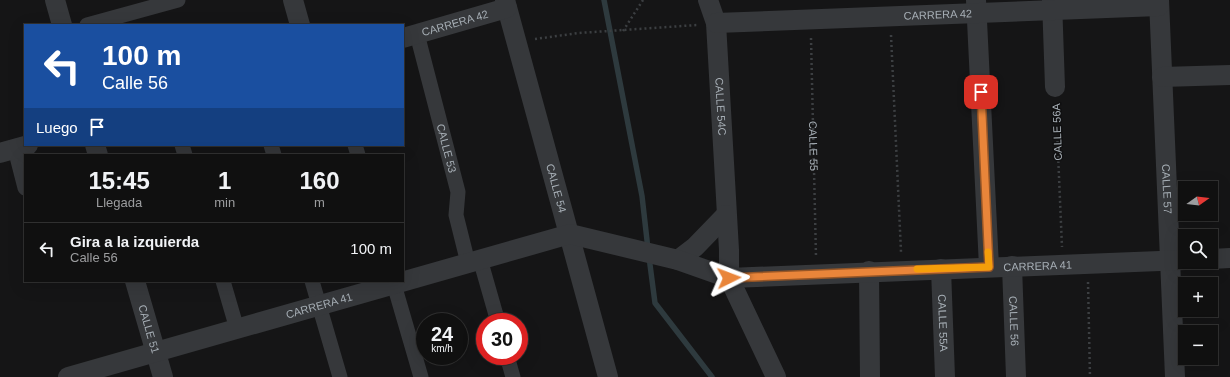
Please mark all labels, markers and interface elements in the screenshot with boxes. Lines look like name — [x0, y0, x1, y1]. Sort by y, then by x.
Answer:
street label: CARRERA 42 — [903, 7, 972, 22]
street label: CARRERA 42 — [420, 8, 489, 38]
icon: left — [36, 40, 88, 92]
text: 100 m — [102, 40, 181, 71]
text: Calle 56 — [102, 73, 168, 93]
pin — [964, 75, 998, 109]
street label: CALLE 54C — [713, 77, 728, 136]
icon: arrive — [970, 81, 992, 103]
street label: CALLE 56A — [1050, 102, 1064, 161]
icon: arrive — [86, 116, 108, 138]
text: Luego — [36, 119, 78, 136]
street label: CALLE 55 — [807, 121, 820, 171]
street label: CALLE 53 — [435, 122, 459, 174]
street label: CALLE 54 — [544, 162, 569, 214]
street label: CALLE 57 — [1160, 163, 1174, 214]
text: 15:45 — [88, 167, 150, 194]
text: 1 — [218, 167, 231, 194]
text: 160 — [300, 167, 340, 194]
north arrow — [1178, 181, 1218, 221]
map controls — [1178, 181, 1218, 365]
text: Llegada — [96, 195, 142, 210]
text: min — [214, 195, 235, 210]
text: m — [314, 195, 325, 210]
button: search — [1178, 229, 1218, 269]
text: Gira a la izquierda — [70, 233, 199, 250]
icon: left — [36, 238, 58, 260]
text: 100 m — [350, 240, 392, 257]
text: Calle 56 — [70, 250, 118, 265]
position arrow — [708, 257, 750, 299]
street label: CARRERA 41 — [1003, 258, 1072, 273]
button: + — [1178, 277, 1218, 317]
street label: CARRERA 41 — [284, 290, 354, 321]
street label: CALLE 55A — [936, 294, 950, 353]
street label: CALLE 56 — [1007, 296, 1021, 346]
street label: CALLE 51 — [136, 303, 162, 355]
speed limit sign: 30 — [476, 313, 528, 365]
text: 24 — [431, 323, 453, 345]
button: − — [1178, 325, 1218, 365]
text: km/h — [431, 343, 453, 354]

